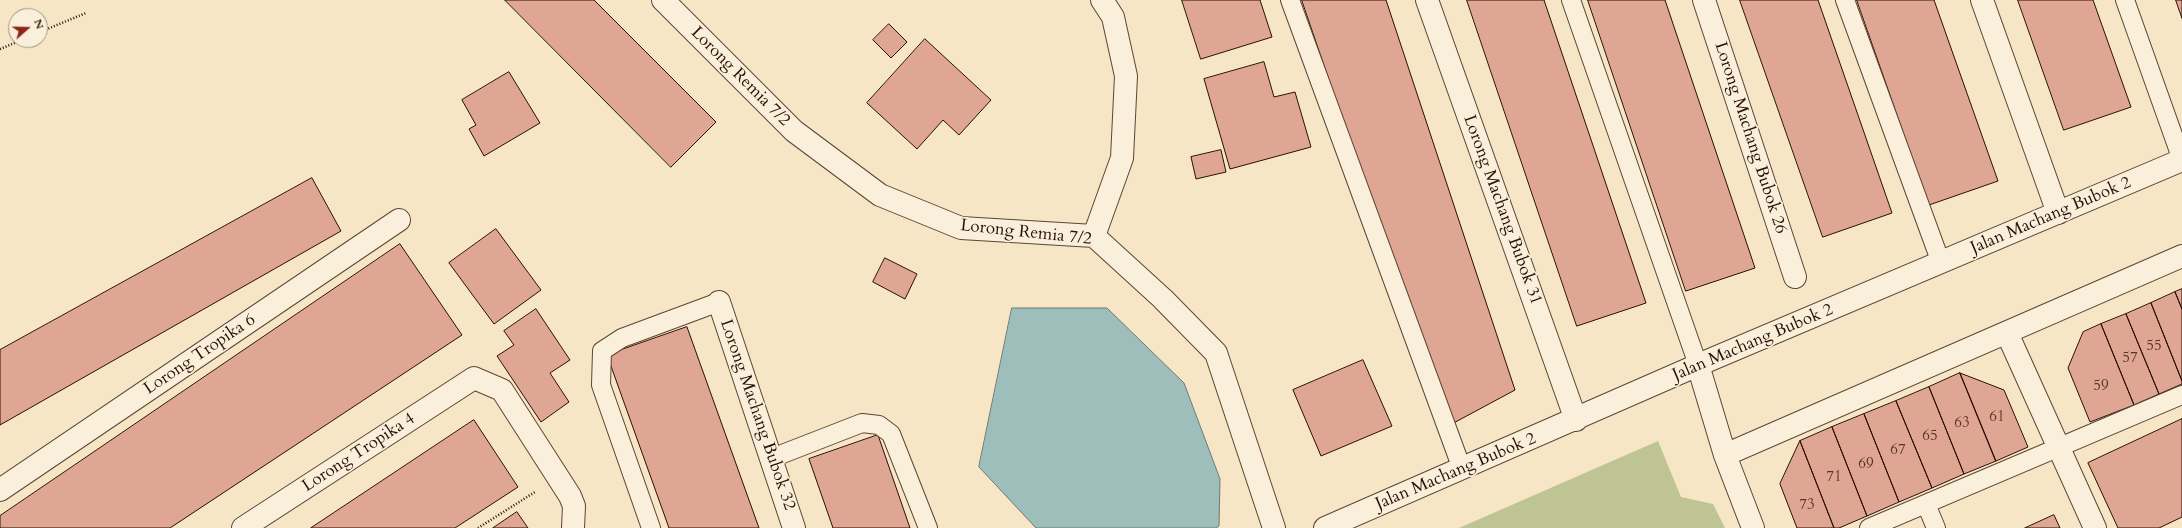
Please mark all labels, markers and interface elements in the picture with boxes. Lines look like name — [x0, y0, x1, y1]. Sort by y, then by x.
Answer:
north arrow — [8, 8, 48, 48]
text: N — [30, 17, 47, 31]
street label: Lorong Remia 7/2 — [686, 23, 794, 131]
street label: Lorong Machang Bubok 26 — [1709, 40, 1791, 236]
street label: Lorong Machang Bubok 31 — [1458, 112, 1546, 308]
street label: Jalan Machang Bubok 2 — [1968, 173, 2134, 259]
street label: Lorong Remia 7/2 — [959, 216, 1093, 250]
street label: Jalan Machang Bubok 2 — [1670, 300, 1836, 386]
street label: Lorong Tropika 6 — [140, 310, 260, 400]
street label: Lorong Machang Bubok 32 — [715, 317, 799, 513]
house number: 55 — [2146, 338, 2162, 356]
house number: 57 — [2122, 350, 2138, 368]
house number: 59 — [2093, 378, 2109, 396]
street label: Lorong Tropika 4 — [299, 409, 419, 497]
house number: 61 — [1989, 409, 2005, 427]
house number: 63 — [1954, 415, 1970, 433]
house number: 65 — [1922, 428, 1938, 446]
street label: Jalan Machang Bubok 2 — [1373, 429, 1539, 515]
house number: 67 — [1890, 442, 1906, 460]
house number: 69 — [1858, 456, 1874, 474]
house number: 71 — [1826, 469, 1842, 487]
house number: 73 — [1799, 497, 1815, 515]

